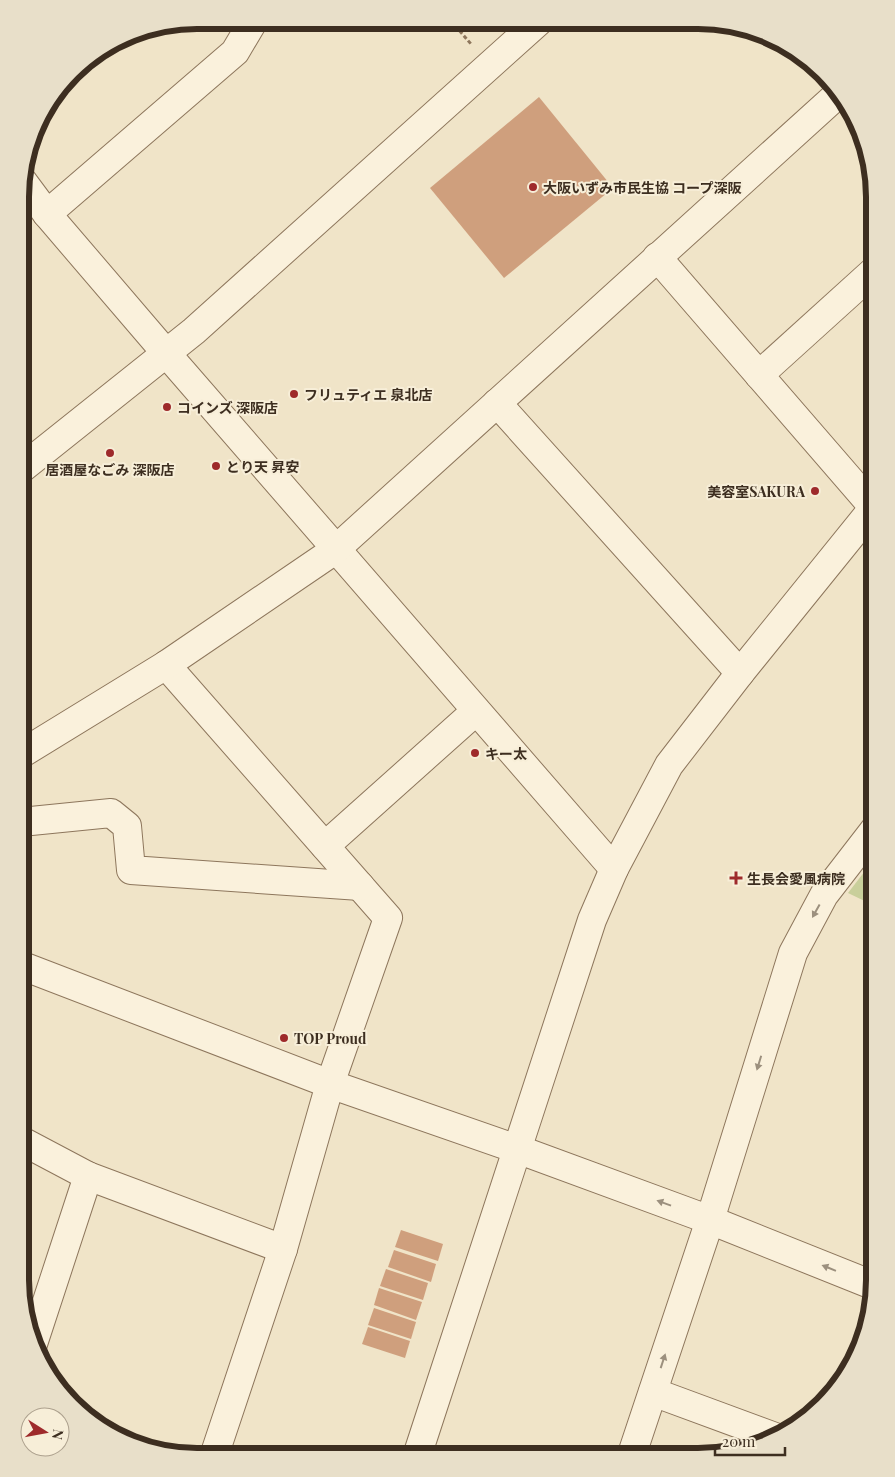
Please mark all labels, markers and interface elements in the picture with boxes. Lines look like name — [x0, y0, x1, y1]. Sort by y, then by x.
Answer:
place label: 大阪いずみ市民生協 コープ深阪 — [543, 178, 741, 197]
marker: 大阪いずみ市民生協 コープ深阪 — [527, 181, 539, 193]
place label: フリュティエ 泉北店 — [304, 385, 432, 404]
marker: フリュティエ 泉北店 — [288, 388, 300, 400]
place label: コインズ 深阪店 — [177, 398, 278, 417]
marker: コインズ 深阪店 — [161, 401, 173, 413]
marker: 居酒屋なごみ 深阪店 — [104, 447, 116, 459]
place label: とり天 昇安 — [226, 457, 299, 476]
place label: 居酒屋なごみ 深阪店 — [45, 460, 175, 479]
marker: とり天 昇安 — [210, 460, 222, 472]
place label: 美容室SAKURA — [707, 482, 806, 501]
marker: 美容室SAKURA — [809, 485, 821, 497]
place label: キー太 — [485, 744, 527, 763]
marker: キー太 — [469, 747, 481, 759]
place label: 生長会愛風病院 — [747, 869, 845, 888]
marker: 生長会愛風病院 — [729, 871, 743, 885]
one-way arrow — [811, 905, 820, 918]
place label: TOP Proud — [294, 1029, 367, 1048]
marker: TOP Proud — [278, 1032, 290, 1044]
one-way arrow — [754, 1055, 762, 1070]
one-way arrow — [656, 1199, 671, 1207]
one-way arrow — [821, 1264, 836, 1272]
one-way arrow — [660, 1353, 667, 1368]
north arrow — [20, 1407, 70, 1457]
scale bar — [715, 1424, 785, 1456]
text: N — [48, 1428, 69, 1441]
text: 20 m — [722, 1431, 756, 1451]

